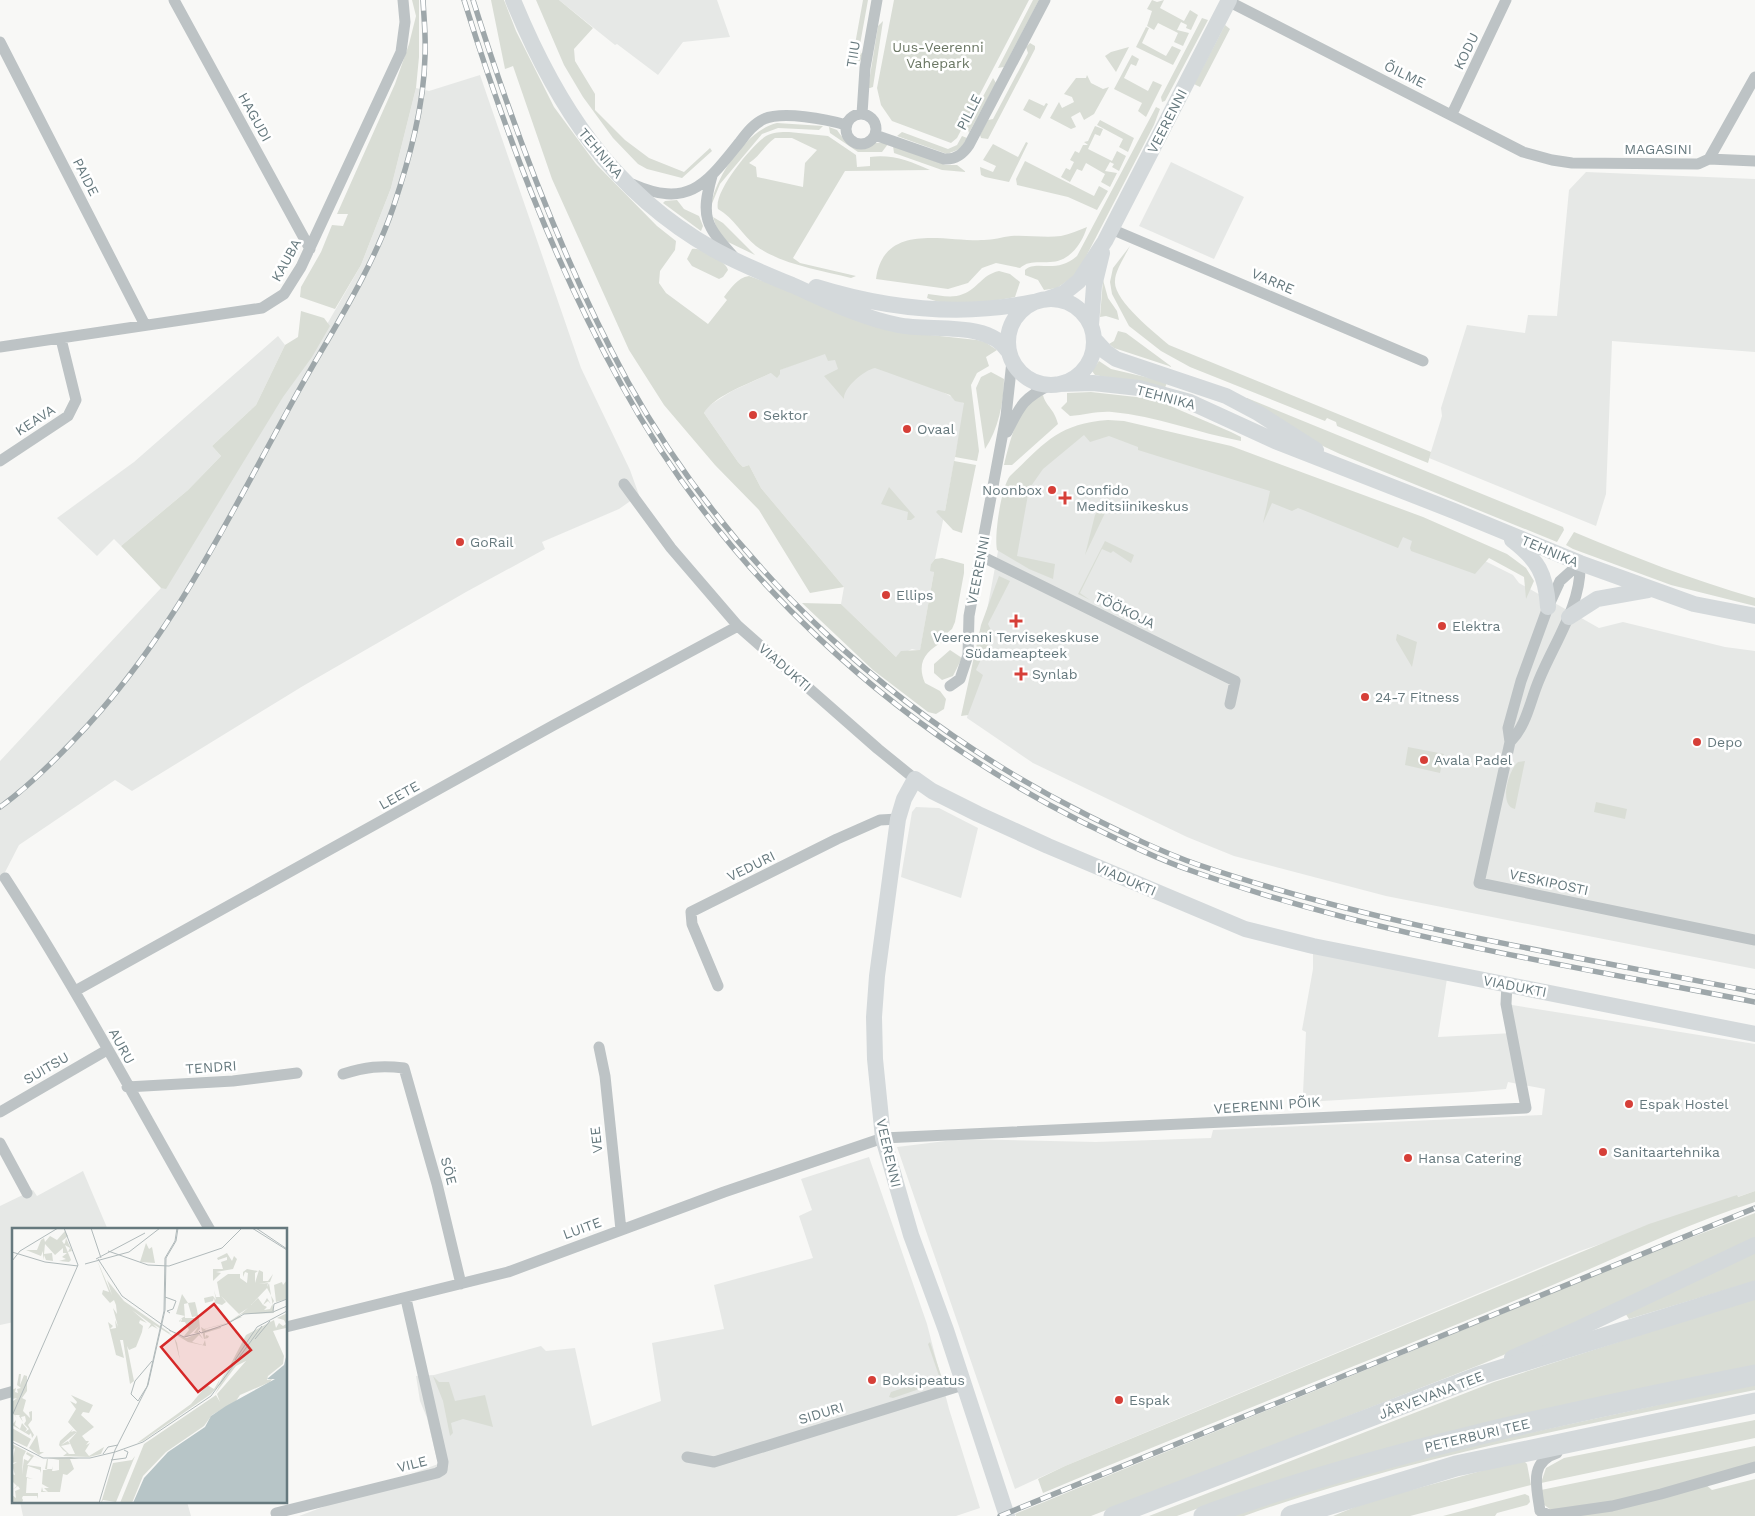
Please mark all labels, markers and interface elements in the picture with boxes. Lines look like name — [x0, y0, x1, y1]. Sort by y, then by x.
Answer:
street label: KODU — [1450, 30, 1482, 72]
park label: Uus-Veerenni Vahepark — [892, 39, 984, 71]
street label: TIIU — [843, 40, 863, 68]
street label: ÕILME — [1382, 57, 1428, 91]
street label: VEERENNI — [1144, 86, 1190, 156]
street label: HAGUDI — [235, 90, 275, 144]
street label: PILLE — [953, 91, 985, 133]
street label: TEHNIKA — [575, 125, 627, 181]
street label: MAGASINI — [1624, 141, 1692, 157]
street label: PAIDE — [70, 155, 102, 199]
street label: KAUBA — [268, 236, 304, 284]
street label: VARRE — [1249, 265, 1297, 297]
street label: TEHNIKA — [1135, 381, 1197, 413]
street label: KEAVA — [12, 401, 58, 439]
place label: Sektor — [763, 407, 808, 423]
marker: Sektor — [747, 409, 759, 421]
place label: Ovaal — [917, 421, 955, 437]
marker: Ovaal — [901, 423, 913, 435]
place label: Noonbox — [982, 482, 1042, 498]
place label: Confido Meditsiinikeskus — [1076, 482, 1189, 514]
marker: Noonbox — [1046, 484, 1058, 496]
marker: Confido Meditsiinikeskus — [1058, 491, 1072, 505]
street label: TEHNIKA — [1519, 532, 1581, 570]
place label: GoRail — [470, 534, 514, 550]
street label: VEERENNI — [963, 534, 993, 606]
marker: GoRail — [454, 536, 466, 548]
place label: Ellips — [896, 587, 933, 603]
marker: Ellips — [880, 589, 892, 601]
street label: TÖÖKOJA — [1092, 589, 1158, 631]
marker: Veerenni Tervisekeskuse Südameapteek — [1010, 615, 1022, 627]
place label: Elektra — [1452, 618, 1501, 634]
marker: Elektra — [1436, 620, 1448, 632]
place label: Veerenni Tervisekeskuse Südameapteek — [933, 629, 1099, 661]
street label: VIADUKTI — [756, 640, 814, 694]
place label: Synlab — [1032, 666, 1078, 682]
marker: Synlab — [1014, 667, 1028, 681]
place label: 24-7 Fitness — [1375, 689, 1459, 705]
marker: 24-7 Fitness — [1359, 691, 1371, 703]
place label: Depo — [1707, 734, 1742, 750]
marker: Depo — [1691, 736, 1703, 748]
place label: Avala Padel — [1434, 752, 1513, 768]
marker: Avala Padel — [1418, 754, 1430, 766]
street label: LEETE — [376, 777, 422, 813]
street label: VEDURI — [724, 848, 778, 884]
street label: VIADUKTI — [1093, 859, 1159, 899]
street label: VESKIPOSTI — [1508, 866, 1590, 898]
street label: VIADUKTI — [1482, 972, 1548, 1000]
street label: AURU — [106, 1025, 138, 1067]
street label: SUITSU — [20, 1049, 72, 1087]
street label: TENDRI — [185, 1057, 237, 1077]
street label: VEERENNI PÕIK — [1213, 1093, 1321, 1117]
place label: Espak Hostel — [1639, 1096, 1729, 1112]
marker: Espak Hostel — [1623, 1098, 1635, 1110]
street label: VEERENNI — [873, 1117, 905, 1189]
street label: VEE — [587, 1126, 605, 1154]
place label: Sanitaartehnika — [1613, 1144, 1720, 1160]
marker: Sanitaartehnika — [1597, 1146, 1609, 1158]
place label: Hansa Catering — [1418, 1150, 1522, 1166]
marker: Hansa Catering — [1402, 1152, 1414, 1164]
street label: SÖE — [438, 1155, 460, 1187]
street label: LUITE — [561, 1214, 603, 1242]
inset map — [12, 1228, 288, 1504]
street label: JÄRVEVANA TEE — [1376, 1368, 1486, 1422]
place label: Boksipeatus — [882, 1372, 965, 1388]
marker: Boksipeatus — [866, 1374, 878, 1386]
place label: Espak — [1129, 1392, 1170, 1408]
marker: Espak — [1113, 1394, 1125, 1406]
street label: SIDURI — [796, 1399, 846, 1427]
street label: PETERBURI TEE — [1423, 1415, 1531, 1455]
street label: VILE — [395, 1453, 429, 1475]

